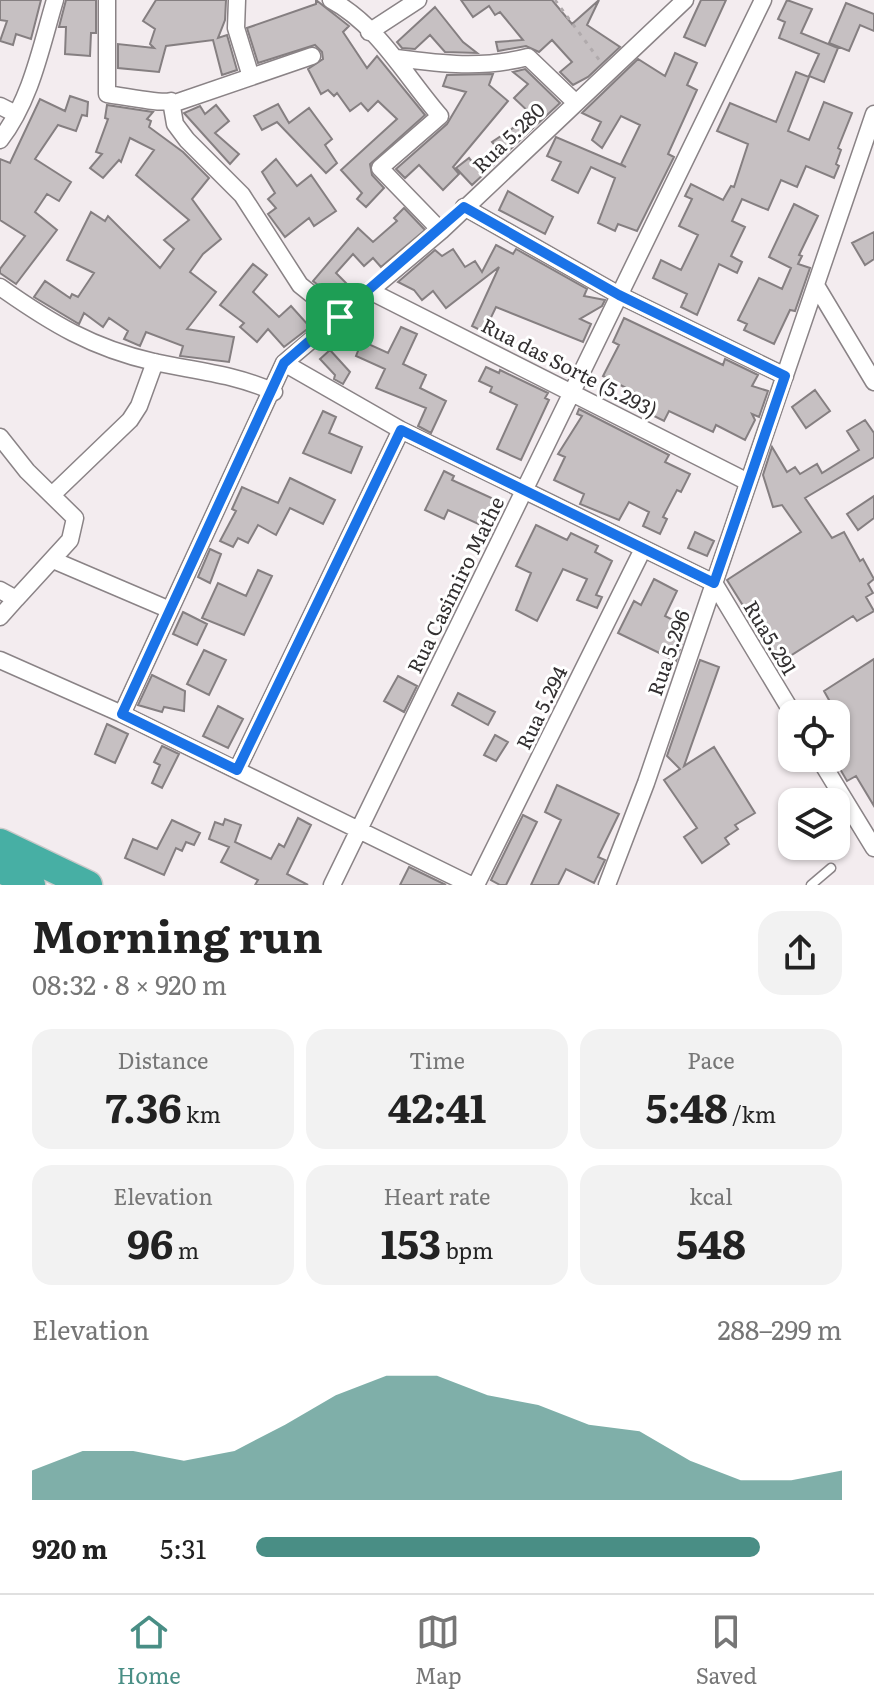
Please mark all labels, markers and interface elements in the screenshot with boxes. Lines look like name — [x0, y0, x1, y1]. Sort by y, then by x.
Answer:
street label: Rua 5.280 — [465, 94, 551, 179]
pin — [306, 283, 374, 351]
icon: arrive — [318, 295, 362, 339]
street label: Rua das Sorte (5.293) — [477, 309, 663, 424]
street label: Rua Casimiro Mathe — [398, 491, 510, 678]
street label: Rua5.291 — [738, 594, 806, 680]
street label: Rua 5.296 — [638, 605, 696, 699]
street label: Rua 5.294 — [507, 660, 573, 754]
map controls — [778, 700, 850, 860]
button: locate — [778, 700, 850, 772]
button: layers — [778, 788, 850, 860]
text: Morning run — [32, 901, 323, 967]
button: share — [758, 911, 842, 995]
text: 08:32 · 8 × 920 m — [32, 964, 227, 1003]
text: Distance — [118, 1043, 208, 1076]
text: Time — [409, 1043, 465, 1076]
text: Pace — [687, 1043, 735, 1076]
text: 7.36 — [105, 1076, 182, 1135]
text: 42:41 — [388, 1076, 486, 1135]
text: 5:48 — [646, 1076, 728, 1135]
text: km — [182, 1097, 221, 1130]
text: /km — [728, 1097, 776, 1130]
text: Elevation — [113, 1179, 213, 1212]
text: Heart rate — [384, 1179, 490, 1212]
text: kcal — [689, 1179, 733, 1212]
text: 96 — [127, 1212, 173, 1271]
text: 153 — [381, 1212, 441, 1271]
text: 548 — [676, 1212, 746, 1271]
text: m — [173, 1233, 199, 1266]
text: bpm — [441, 1233, 493, 1266]
text: Elevation — [32, 1309, 150, 1348]
text: 288–299 m — [717, 1309, 842, 1348]
text: 920 m — [32, 1528, 108, 1567]
text: 5:31 — [160, 1528, 206, 1567]
tab: Home — [117, 1610, 181, 1691]
tab: Map — [415, 1610, 462, 1691]
tab: Saved — [696, 1610, 757, 1691]

